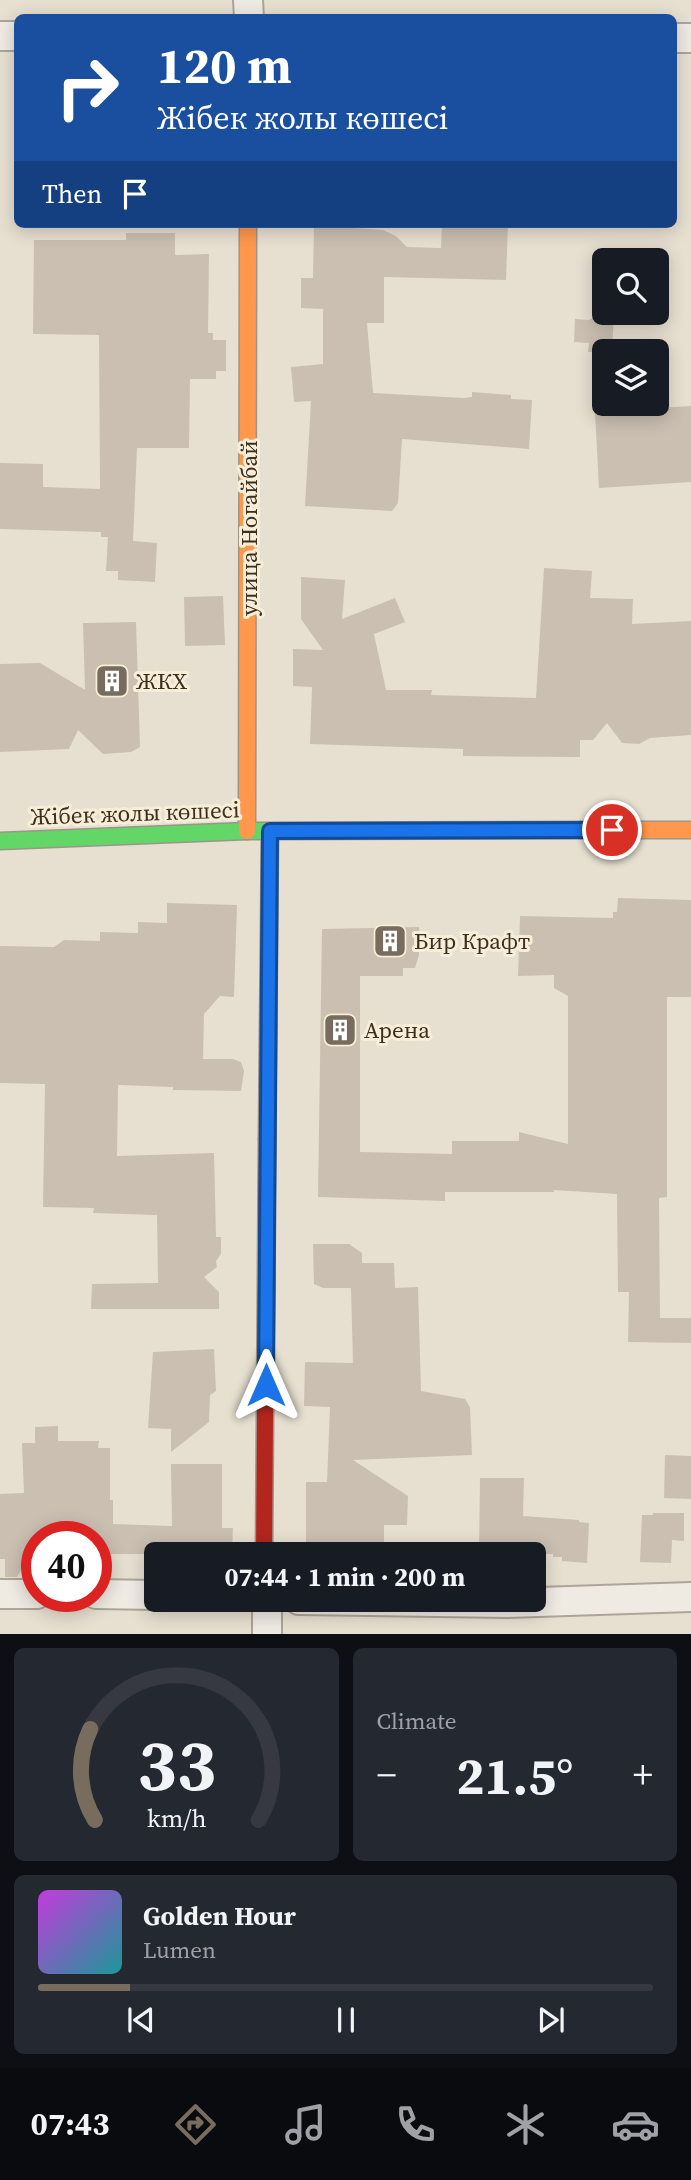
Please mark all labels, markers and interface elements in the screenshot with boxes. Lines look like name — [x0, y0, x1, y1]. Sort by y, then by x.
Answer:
text: 120 m — [157, 32, 292, 99]
icon: right — [42, 42, 133, 133]
text: Жібек жолы көшесі — [157, 96, 448, 140]
icon: arrive — [116, 175, 154, 213]
text: Then — [42, 176, 102, 212]
map controls — [592, 248, 669, 416]
button: search — [592, 248, 669, 325]
button: layers — [592, 339, 669, 416]
street label: улица Ногайбай — [233, 440, 265, 616]
building icon: ЖКХ — [93, 662, 131, 700]
place label: ЖКХ — [136, 665, 187, 697]
street label: Жібек жолы көшесі — [30, 793, 240, 833]
pin — [582, 800, 642, 860]
icon: arrive — [593, 811, 631, 849]
building icon: Бир Крафт — [371, 922, 409, 960]
place label: Бир Крафт — [414, 925, 530, 957]
building icon: Арена — [321, 1011, 359, 1049]
place label: Арена — [364, 1014, 430, 1046]
position arrow — [229, 1348, 303, 1422]
speed limit sign: 40 — [21, 1521, 112, 1612]
text: 07:44 · 1 min · 200 m — [225, 1559, 465, 1595]
text: Climate — [377, 1705, 456, 1737]
text: 33 — [137, 1716, 216, 1815]
text: 21.5° — [456, 1740, 573, 1811]
text: − — [377, 1749, 397, 1801]
text: + — [633, 1749, 653, 1801]
text: km/h — [146, 1801, 206, 1835]
text: Golden Hour — [143, 1898, 296, 1934]
text: Lumen — [143, 1934, 216, 1966]
icon: previous — [122, 2001, 160, 2039]
icon: pause — [327, 2001, 365, 2039]
icon: next — [532, 2001, 570, 2039]
icon: directions — [171, 2100, 220, 2149]
icon: music — [281, 2100, 330, 2149]
icon: phone — [391, 2100, 440, 2149]
icon: climate — [501, 2100, 550, 2149]
icon: car — [611, 2100, 660, 2149]
text: 07:43 — [31, 2102, 110, 2146]

